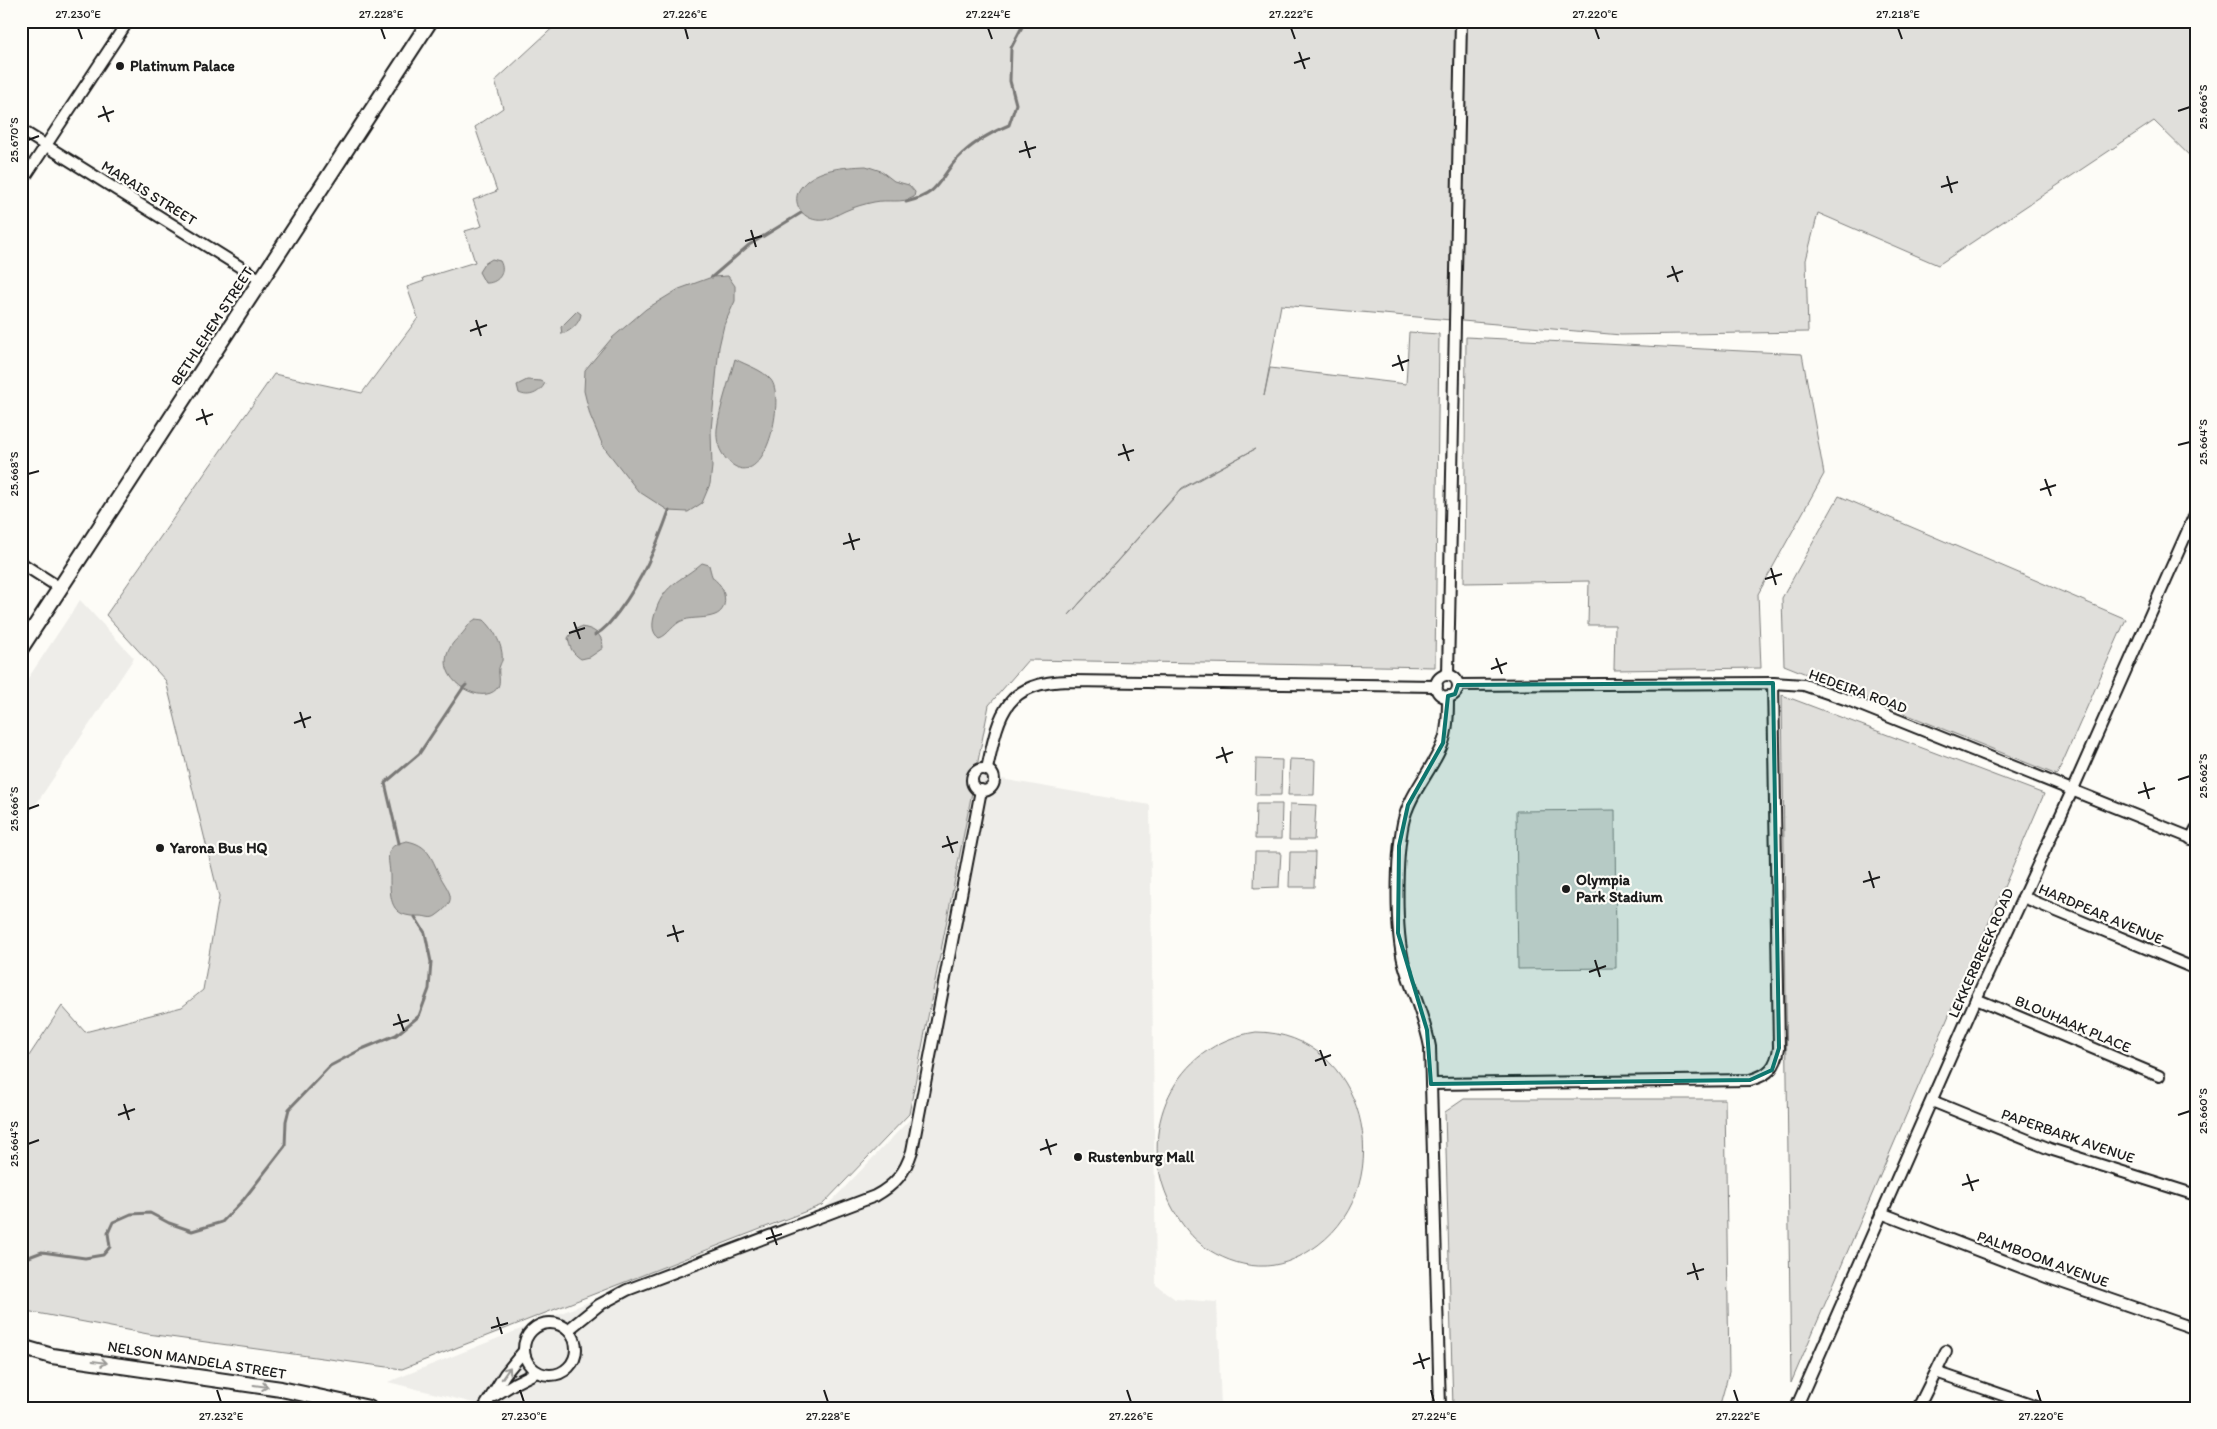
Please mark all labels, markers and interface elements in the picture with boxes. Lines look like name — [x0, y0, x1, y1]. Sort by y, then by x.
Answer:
text: 27.230°E — [55, 7, 101, 21]
text: 27.228°E — [359, 7, 404, 21]
text: 27.226°E — [663, 7, 708, 21]
text: 27.224°E — [965, 7, 1011, 21]
text: 27.222°E — [1269, 7, 1314, 21]
text: 27.220°E — [1572, 7, 1618, 21]
text: 27.218°E — [1876, 7, 1920, 21]
place label: Platinum Palace — [130, 57, 235, 75]
marker: Platinum Palace — [114, 60, 126, 72]
text: 25.666°S — [2196, 84, 2210, 129]
text: 25.670°S — [7, 117, 21, 163]
street label: MARAIS STREET — [98, 157, 200, 230]
street label: BETHLEHEM STREET — [167, 263, 257, 389]
text: 25.664°S — [2196, 419, 2210, 465]
text: 25.668°S — [7, 451, 21, 497]
street label: HEDEIRA ROAD — [1806, 665, 1910, 717]
text: 25.662°S — [2196, 753, 2210, 798]
text: 25.666°S — [7, 786, 21, 831]
place label: Yarona Bus HQ — [169, 839, 268, 857]
marker: Yarona Bus HQ — [154, 842, 166, 854]
place label: Olympia Park Stadium — [1576, 871, 1664, 906]
street label: HARDPEAR AVENUE — [2036, 880, 2166, 948]
marker: Olympia Park Stadium — [1560, 883, 1572, 895]
street label: LEKKERBREEK ROAD — [1944, 885, 2018, 1021]
street label: BLOUHAAK PLACE — [2012, 991, 2134, 1057]
text: 25.660°S — [2196, 1088, 2210, 1134]
street label: PAPERBARK AVENUE — [1999, 1105, 2137, 1167]
text: 25.664°S — [7, 1121, 21, 1167]
place label: Rustenburg Mall — [1088, 1148, 1195, 1167]
marker: Rustenburg Mall — [1072, 1151, 1084, 1163]
street label: PALMBOOM AVENUE — [1975, 1227, 2111, 1291]
street label: NELSON MANDELA STREET — [106, 1337, 288, 1383]
one-way arrow — [92, 1358, 108, 1368]
one-way arrow — [501, 1367, 511, 1381]
one-way arrow — [253, 1382, 269, 1392]
text: 27.232°E — [199, 1409, 244, 1423]
text: 27.230°E — [501, 1409, 547, 1423]
text: 27.228°E — [806, 1409, 851, 1423]
text: 27.226°E — [1109, 1409, 1154, 1423]
text: 27.224°E — [1411, 1409, 1457, 1423]
text: 27.222°E — [1716, 1409, 1761, 1423]
text: 27.220°E — [2018, 1409, 2064, 1423]

